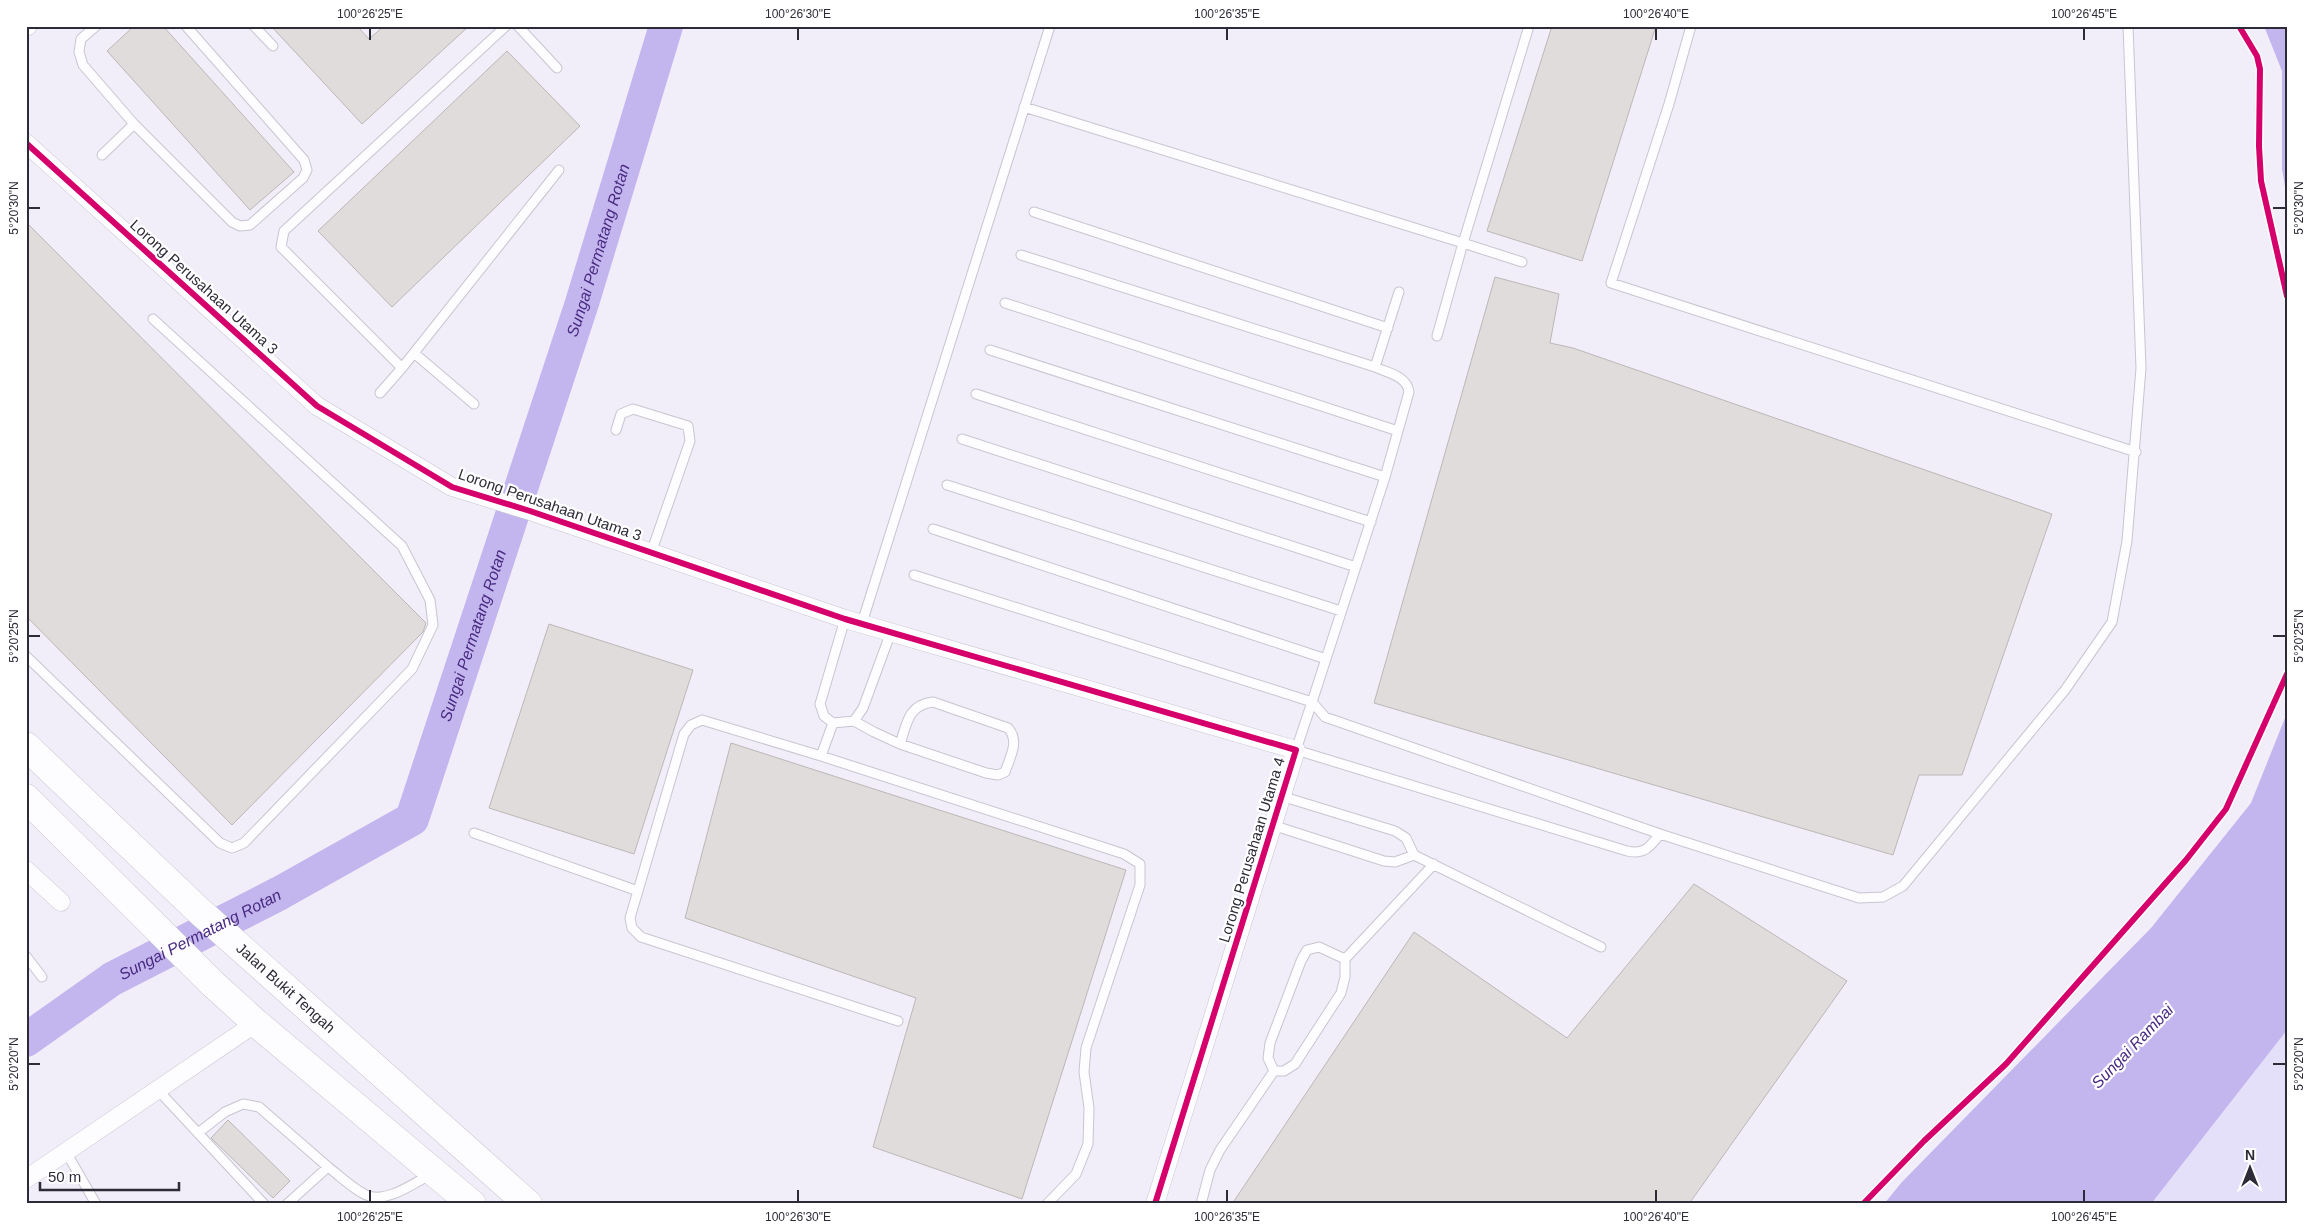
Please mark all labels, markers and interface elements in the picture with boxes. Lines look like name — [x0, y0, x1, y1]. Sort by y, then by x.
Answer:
text: 100°26'25"E — [337, 7, 403, 21]
text: 100°26'30"E — [765, 7, 831, 21]
text: 100°26'35"E — [1194, 7, 1260, 21]
text: 100°26'40"E — [1623, 7, 1689, 21]
text: 100°26'45"E — [2051, 7, 2117, 21]
water label: Sungai Permatang Rotan — [564, 162, 633, 339]
text: 5°20'30"N — [7, 181, 21, 235]
text: 5°20'30"N — [2292, 181, 2306, 235]
street label: Lorong Perusahaan Utama 3 — [127, 216, 282, 357]
street label: Lorong Perusahaan Utama 3 — [456, 465, 644, 544]
water label: Sungai Permatang Rotan — [437, 547, 509, 723]
text: 5°20'25"N — [7, 609, 21, 663]
text: 5°20'25"N — [2292, 609, 2306, 663]
street label: Lorong Perusahaan Utama 4 — [1215, 755, 1288, 944]
water label: Sungai Permatang Rotan — [116, 886, 284, 983]
street label: Jalan Bukit Tengah — [233, 939, 339, 1036]
water label: Sungai Rambai — [2088, 1001, 2177, 1092]
text: 5°20'20"N — [7, 1037, 21, 1091]
text: 5°20'20"N — [2292, 1037, 2306, 1091]
north arrow — [2226, 1142, 2276, 1192]
text: N — [2245, 1147, 2255, 1163]
scale bar — [40, 1160, 179, 1192]
text: 50 m — [48, 1168, 81, 1185]
text: 100°26'25"E — [337, 1210, 403, 1224]
text: 100°26'30"E — [765, 1210, 831, 1224]
text: 100°26'35"E — [1194, 1210, 1260, 1224]
text: 100°26'40"E — [1623, 1210, 1689, 1224]
text: 100°26'45"E — [2051, 1210, 2117, 1224]

